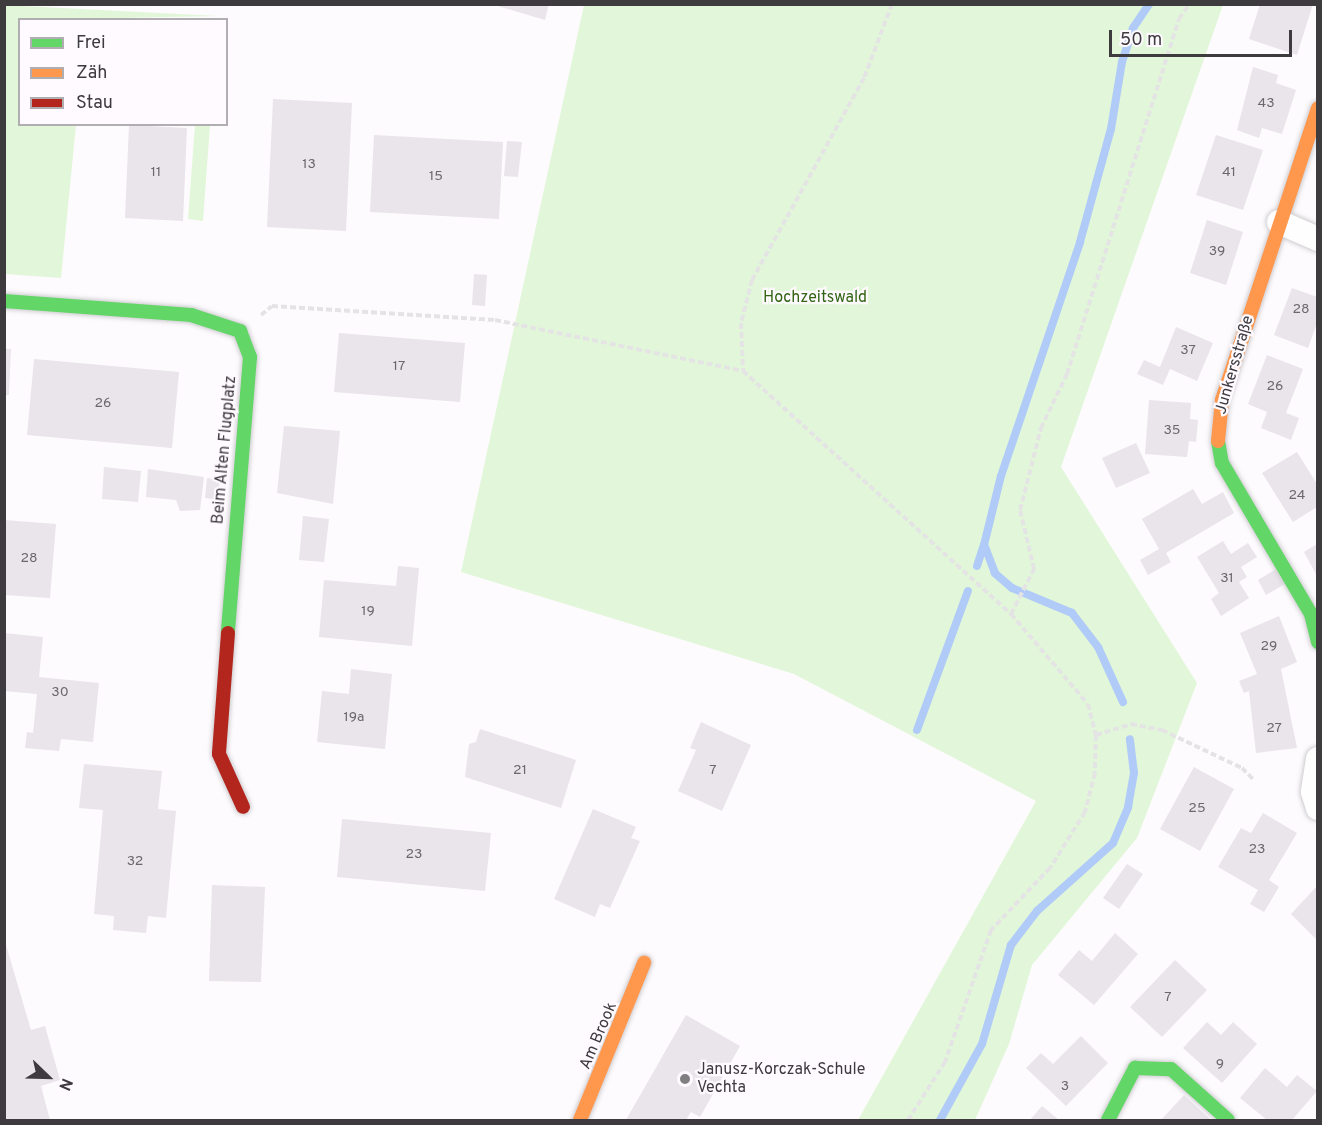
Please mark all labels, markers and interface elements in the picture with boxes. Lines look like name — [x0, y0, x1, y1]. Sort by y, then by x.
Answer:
legend — [18, 18, 228, 126]
scale bar — [1112, 18, 1295, 56]
text: 50 m — [1120, 29, 1162, 52]
text: Frei — [76, 32, 106, 55]
text: Zäh — [76, 62, 107, 85]
text: Stau — [76, 92, 113, 115]
house number: 43 — [1257, 96, 1275, 112]
house number: 13 — [302, 157, 316, 173]
house number: 11 — [151, 165, 161, 181]
house number: 41 — [1222, 165, 1236, 181]
house number: 15 — [429, 169, 443, 185]
house number: 39 — [1209, 244, 1225, 260]
park label: Hochzeitswald — [763, 288, 867, 308]
house number: 28 — [1292, 302, 1310, 318]
street label: Junkersstraße — [1212, 313, 1258, 417]
house number: 37 — [1180, 343, 1196, 359]
house number: 17 — [393, 359, 405, 375]
street label: Beim Alten Flugplatz — [209, 375, 241, 525]
house number: 26 — [1267, 379, 1283, 395]
house number: 26 — [95, 396, 111, 412]
house number: 35 — [1163, 423, 1181, 439]
house number: 24 — [1288, 488, 1306, 504]
house number: 28 — [20, 551, 38, 567]
house number: 31 — [1220, 571, 1234, 587]
house number: 19 — [361, 604, 375, 620]
house number: 29 — [1261, 639, 1277, 655]
house number: 30 — [51, 685, 69, 701]
house number: 19a — [344, 710, 364, 726]
house number: 27 — [1266, 721, 1282, 737]
house number: 21 — [513, 763, 527, 779]
house number: 7 — [709, 763, 717, 779]
house number: 25 — [1188, 801, 1206, 817]
house number: 23 — [1249, 842, 1265, 858]
house number: 23 — [406, 847, 422, 863]
house number: 32 — [127, 854, 143, 870]
house number: 7 — [1164, 990, 1172, 1006]
street label: Am Brook — [576, 1000, 622, 1072]
north arrow — [18, 1047, 78, 1107]
house number: 9 — [1216, 1057, 1224, 1073]
place label: Janusz-Korczak-Schule Vechta — [697, 1060, 865, 1098]
marker: Janusz-Korczak-Schule Vechta — [678, 1072, 692, 1086]
text: N — [53, 1075, 76, 1093]
house number: 3 — [1061, 1079, 1069, 1095]

